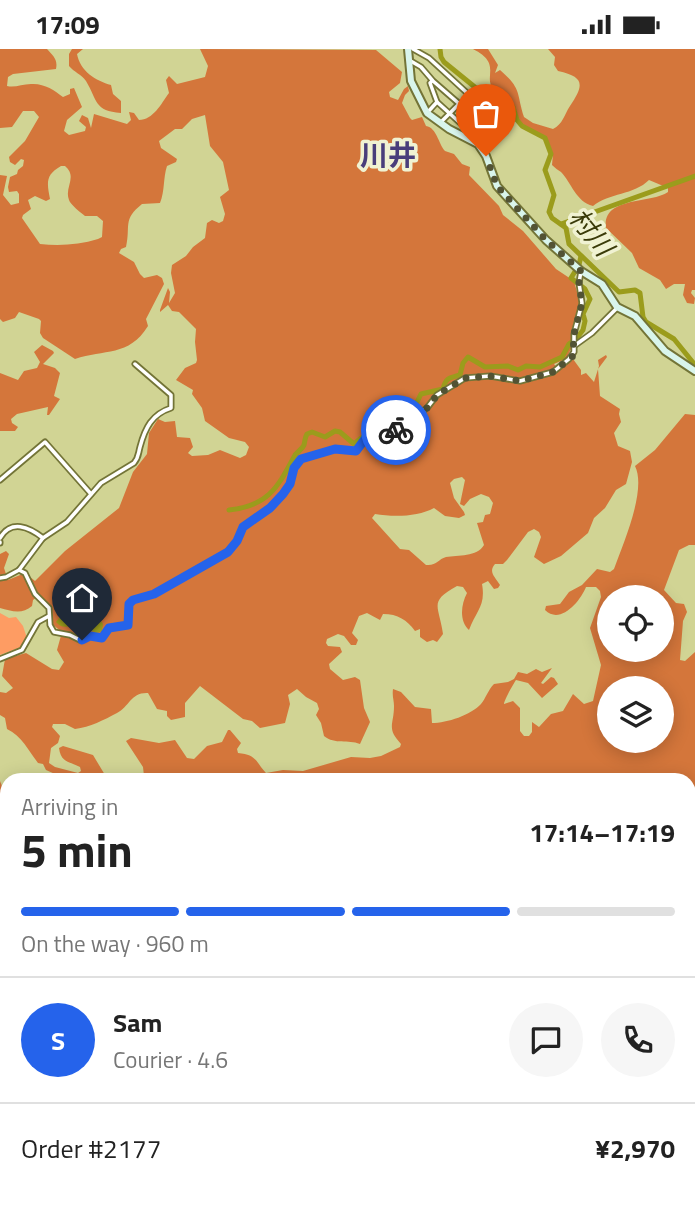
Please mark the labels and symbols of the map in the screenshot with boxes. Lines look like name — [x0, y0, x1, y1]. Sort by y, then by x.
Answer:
pin — [456, 84, 516, 156]
district label: 川井 — [360, 133, 416, 176]
water label: 村川 — [560, 199, 625, 266]
courier — [361, 395, 431, 465]
pin — [52, 568, 112, 640]

